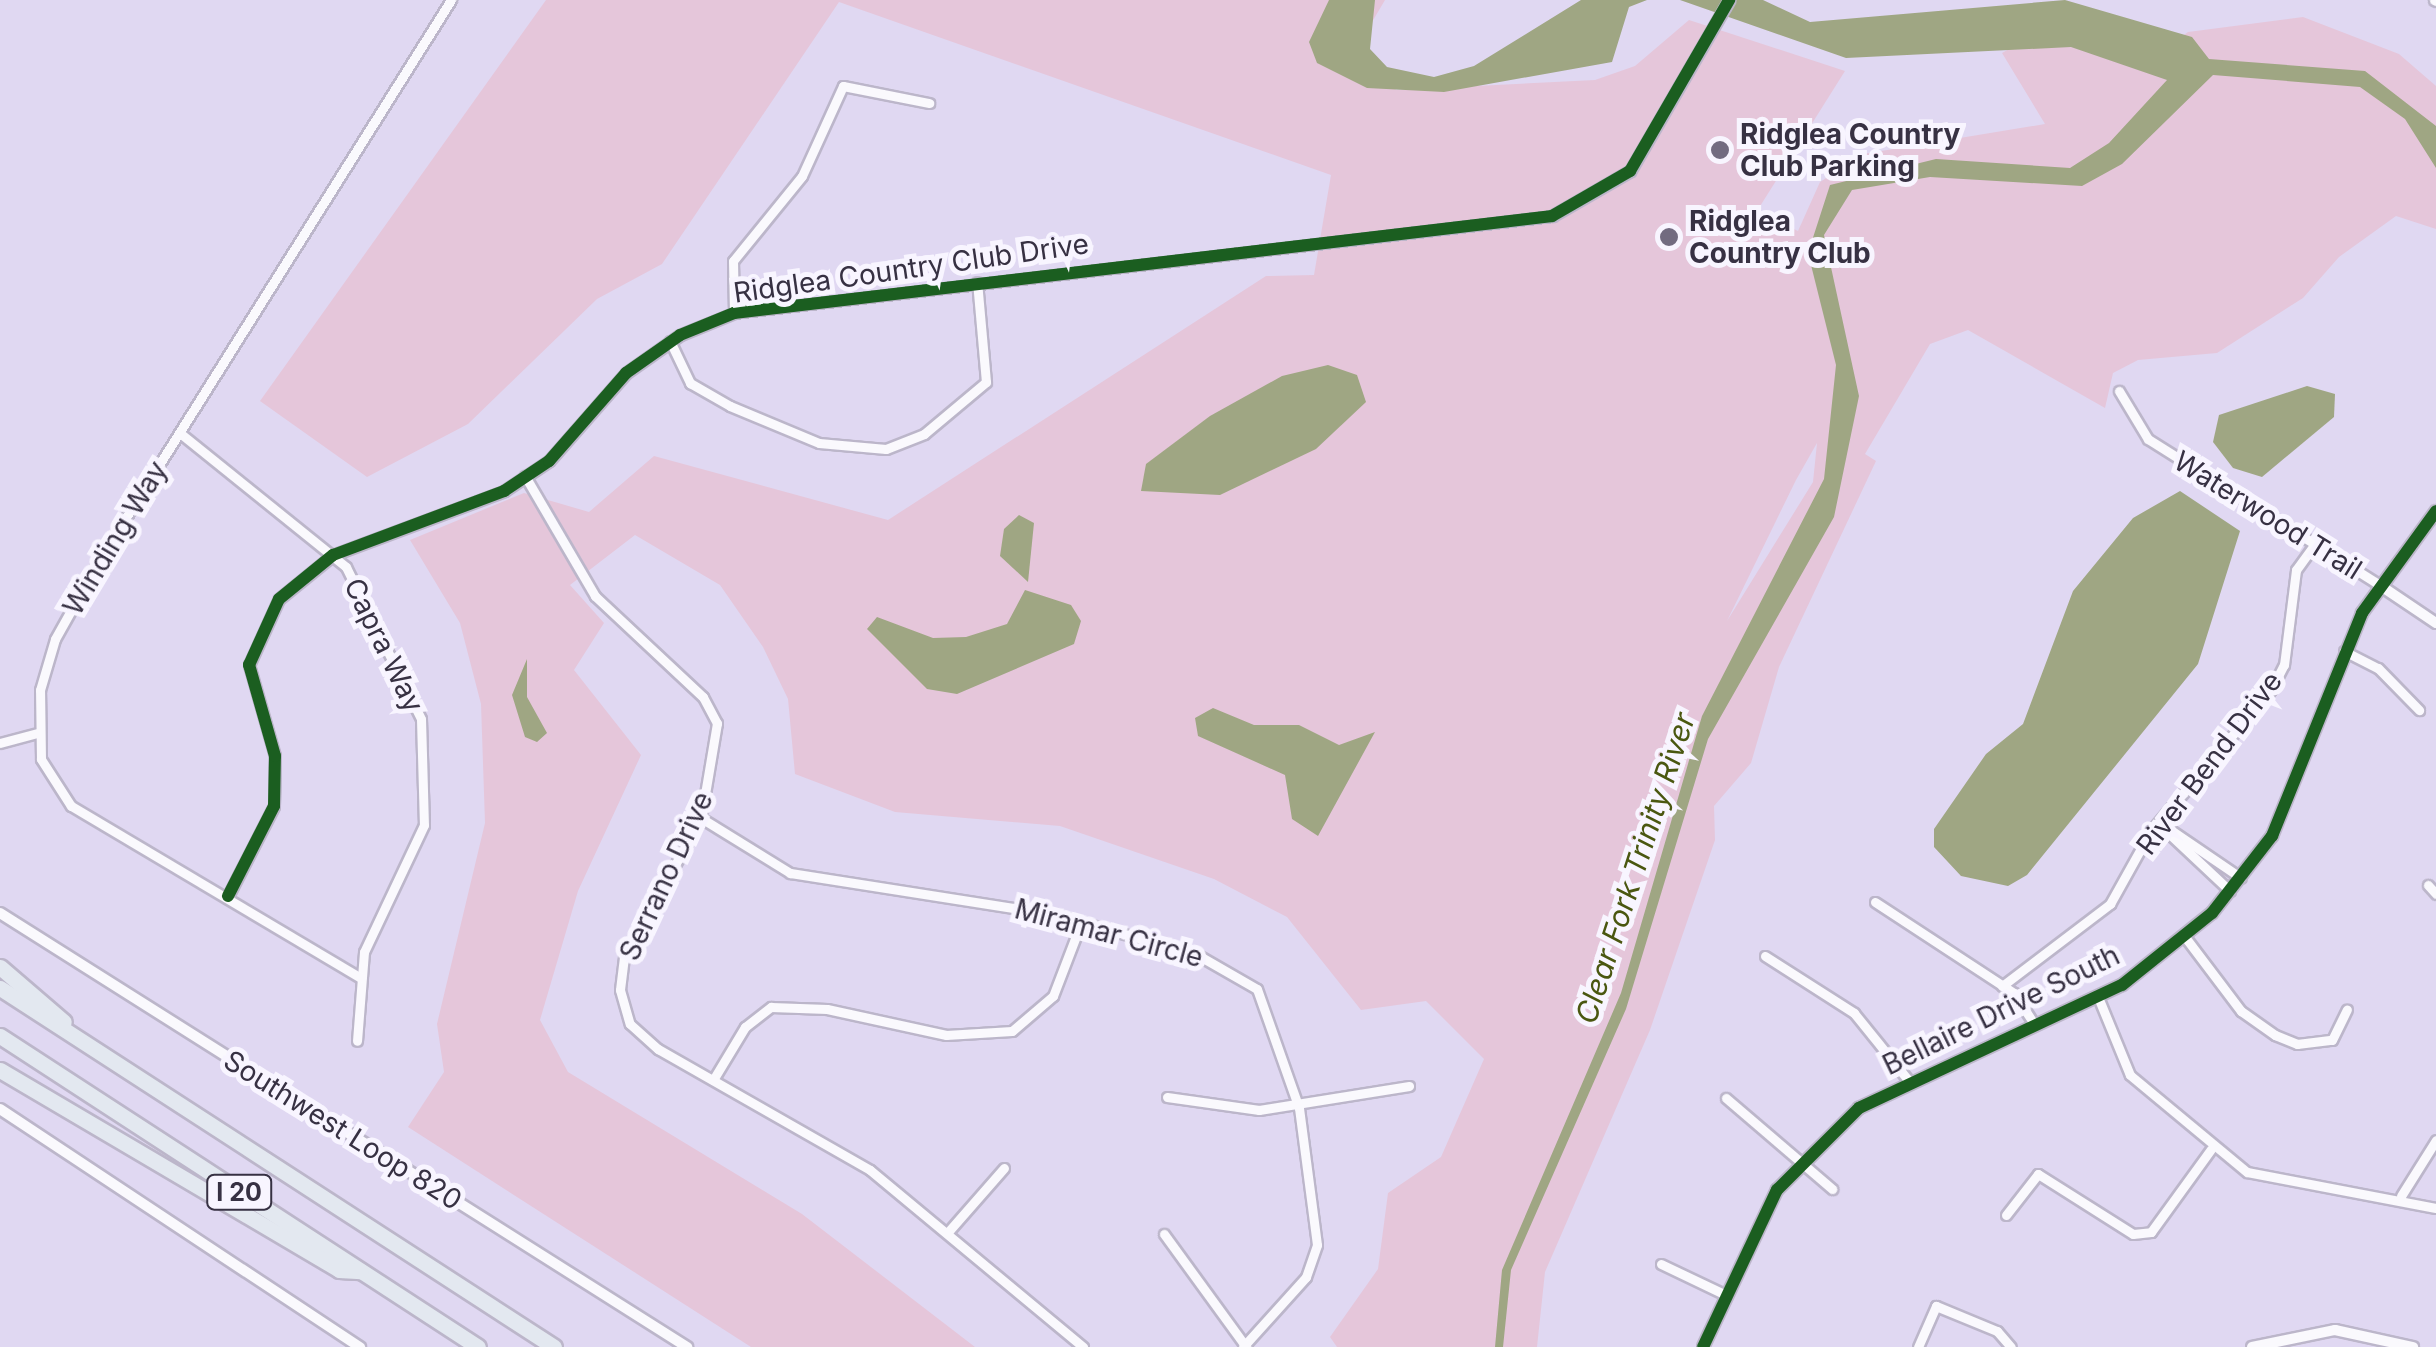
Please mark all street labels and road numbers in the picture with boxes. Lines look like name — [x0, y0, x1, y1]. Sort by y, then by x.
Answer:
street label: Ridglea Country Club Drive — [731, 226, 1091, 310]
street label: Waterwood Trail — [2168, 444, 2368, 586]
street label: Winding Way — [56, 455, 174, 621]
street label: Capra Way — [337, 573, 431, 717]
street label: River Bend Drive — [2129, 665, 2289, 861]
street label: Serrano Drive — [612, 786, 720, 966]
street label: Miramar Circle — [1011, 892, 1207, 974]
street label: Bellaire Drive South — [1877, 938, 2125, 1082]
street label: Southwest Loop 820 — [218, 1043, 468, 1217]
road number: I 20 — [204, 1172, 274, 1212]

